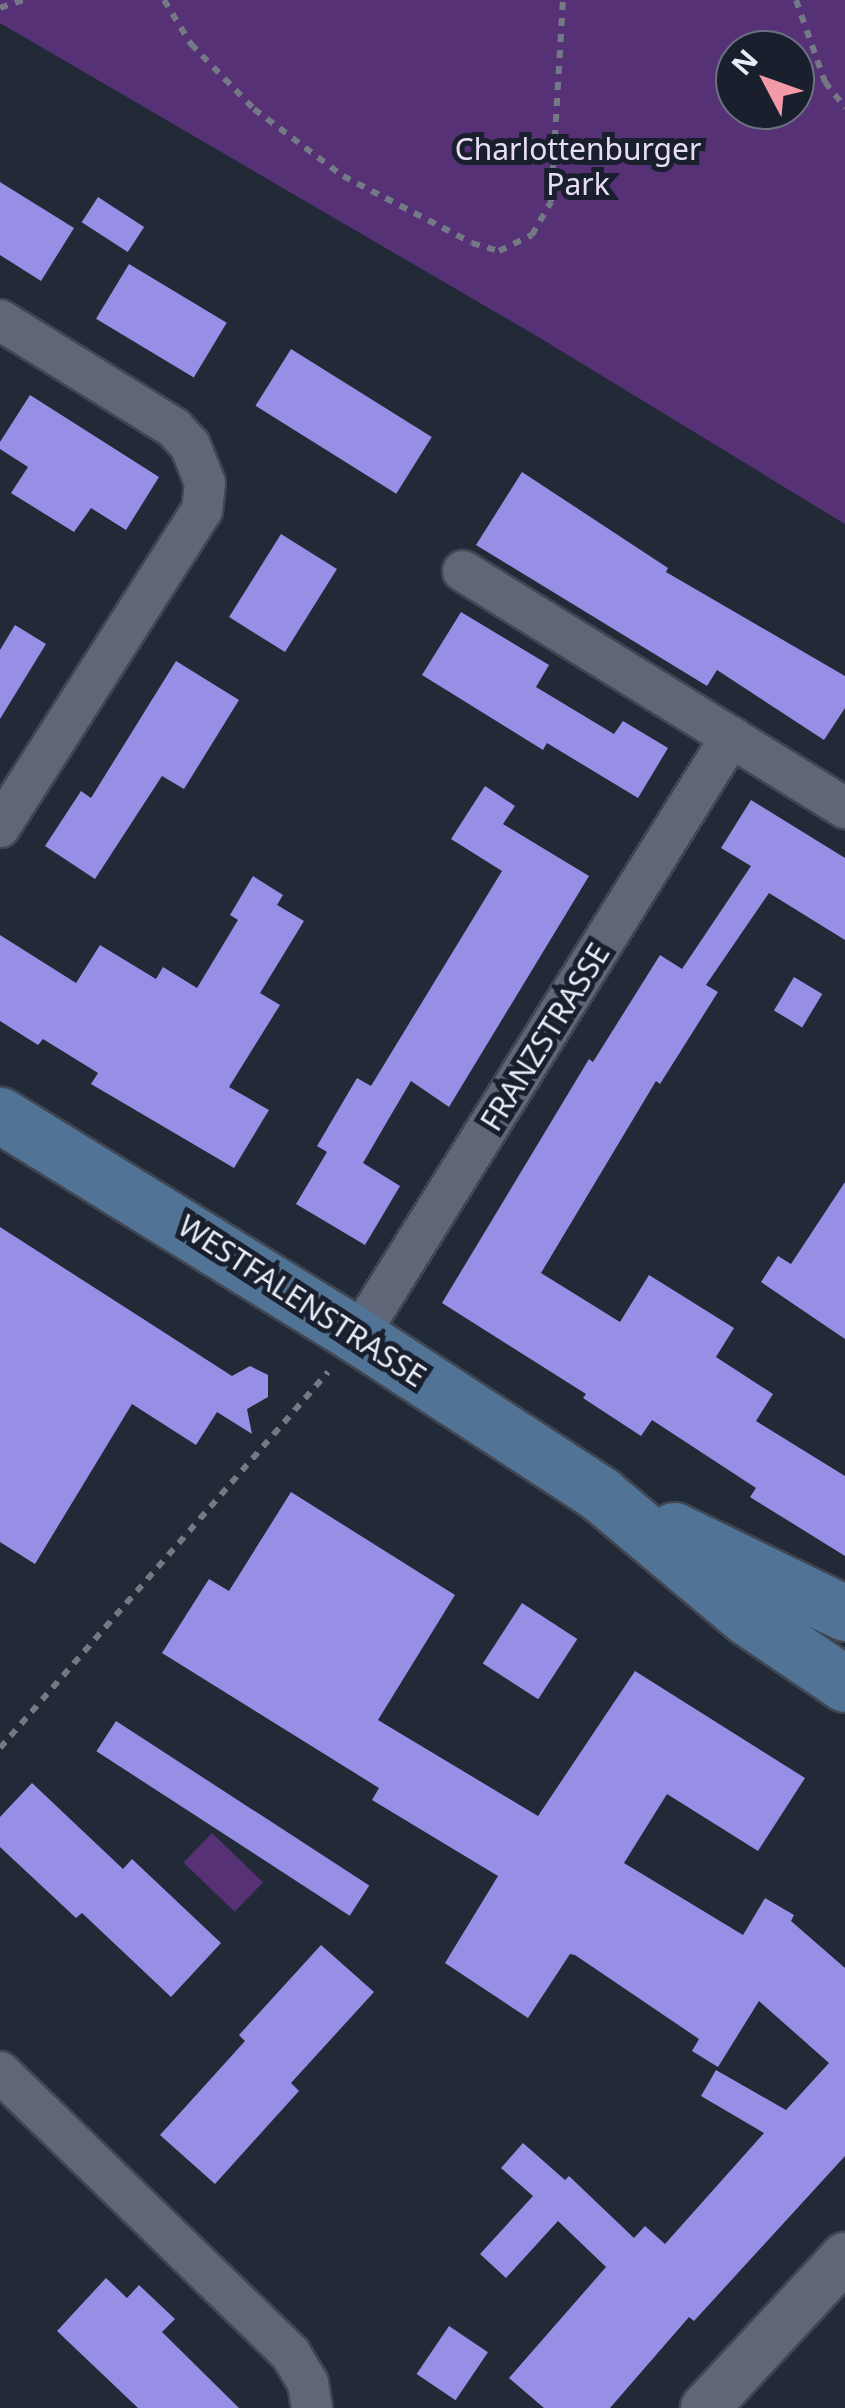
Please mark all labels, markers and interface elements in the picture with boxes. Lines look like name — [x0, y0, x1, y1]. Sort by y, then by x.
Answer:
north arrow — [715, 30, 815, 130]
text: N — [722, 41, 766, 83]
park label: Charlottenburger Park — [455, 131, 701, 202]
street label: FRANZSTRASSE — [473, 937, 617, 1137]
street label: WESTFALENSTRASSE — [172, 1208, 432, 1394]

